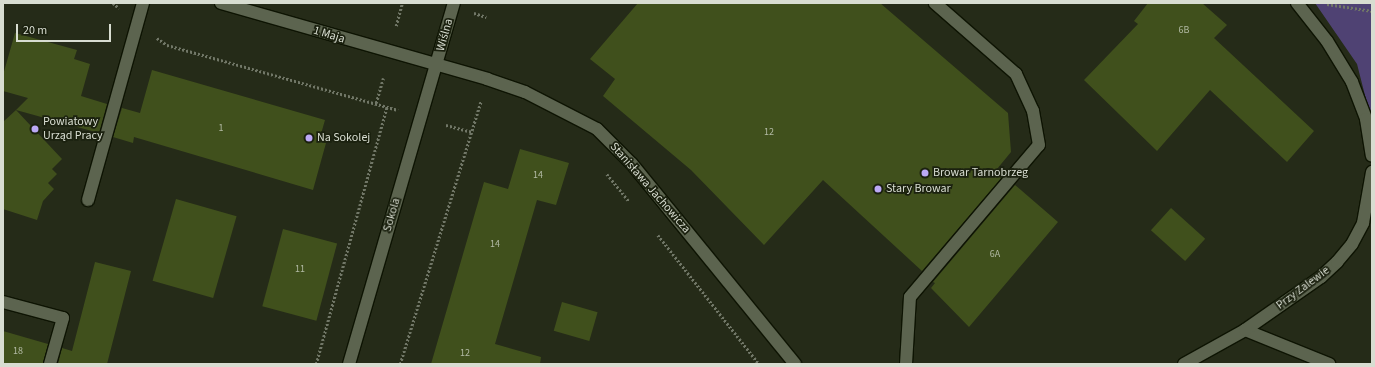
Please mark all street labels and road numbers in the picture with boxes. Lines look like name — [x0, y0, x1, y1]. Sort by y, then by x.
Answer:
street label: Wiślna — [434, 17, 456, 53]
street label: 1 Maja — [312, 23, 346, 47]
street label: Stanisława Jachowicza — [607, 140, 693, 236]
street label: Sokola — [380, 197, 404, 233]
street label: Przy Zalewie — [1274, 263, 1332, 313]

